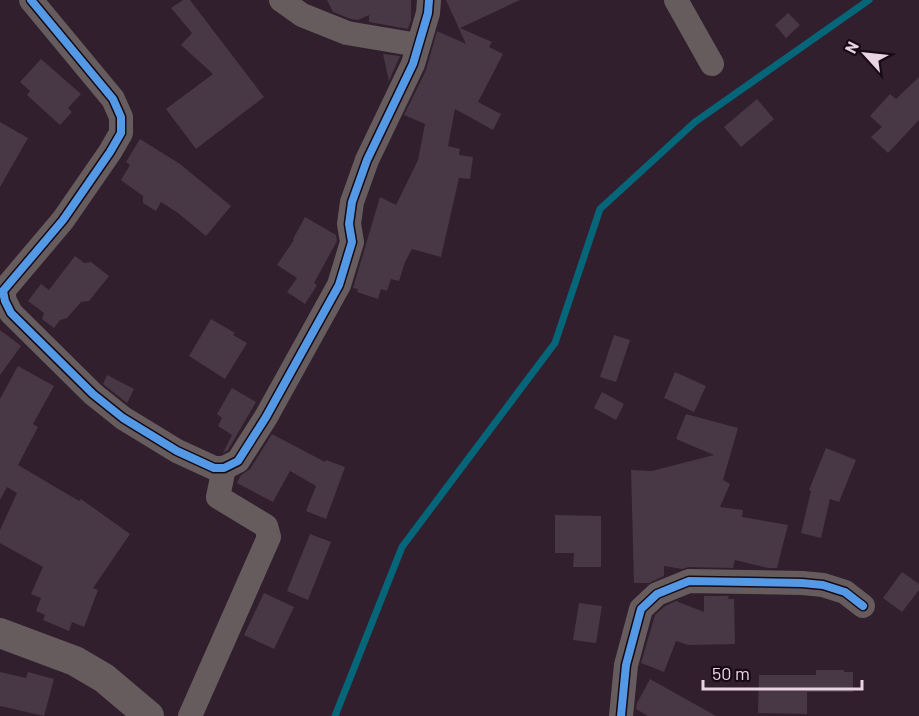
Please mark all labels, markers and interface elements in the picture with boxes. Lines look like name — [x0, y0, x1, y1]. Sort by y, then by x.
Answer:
north arrow — [835, 24, 895, 84]
text: N — [840, 38, 862, 56]
scale bar — [703, 653, 862, 691]
text: 50 m — [712, 662, 750, 684]

